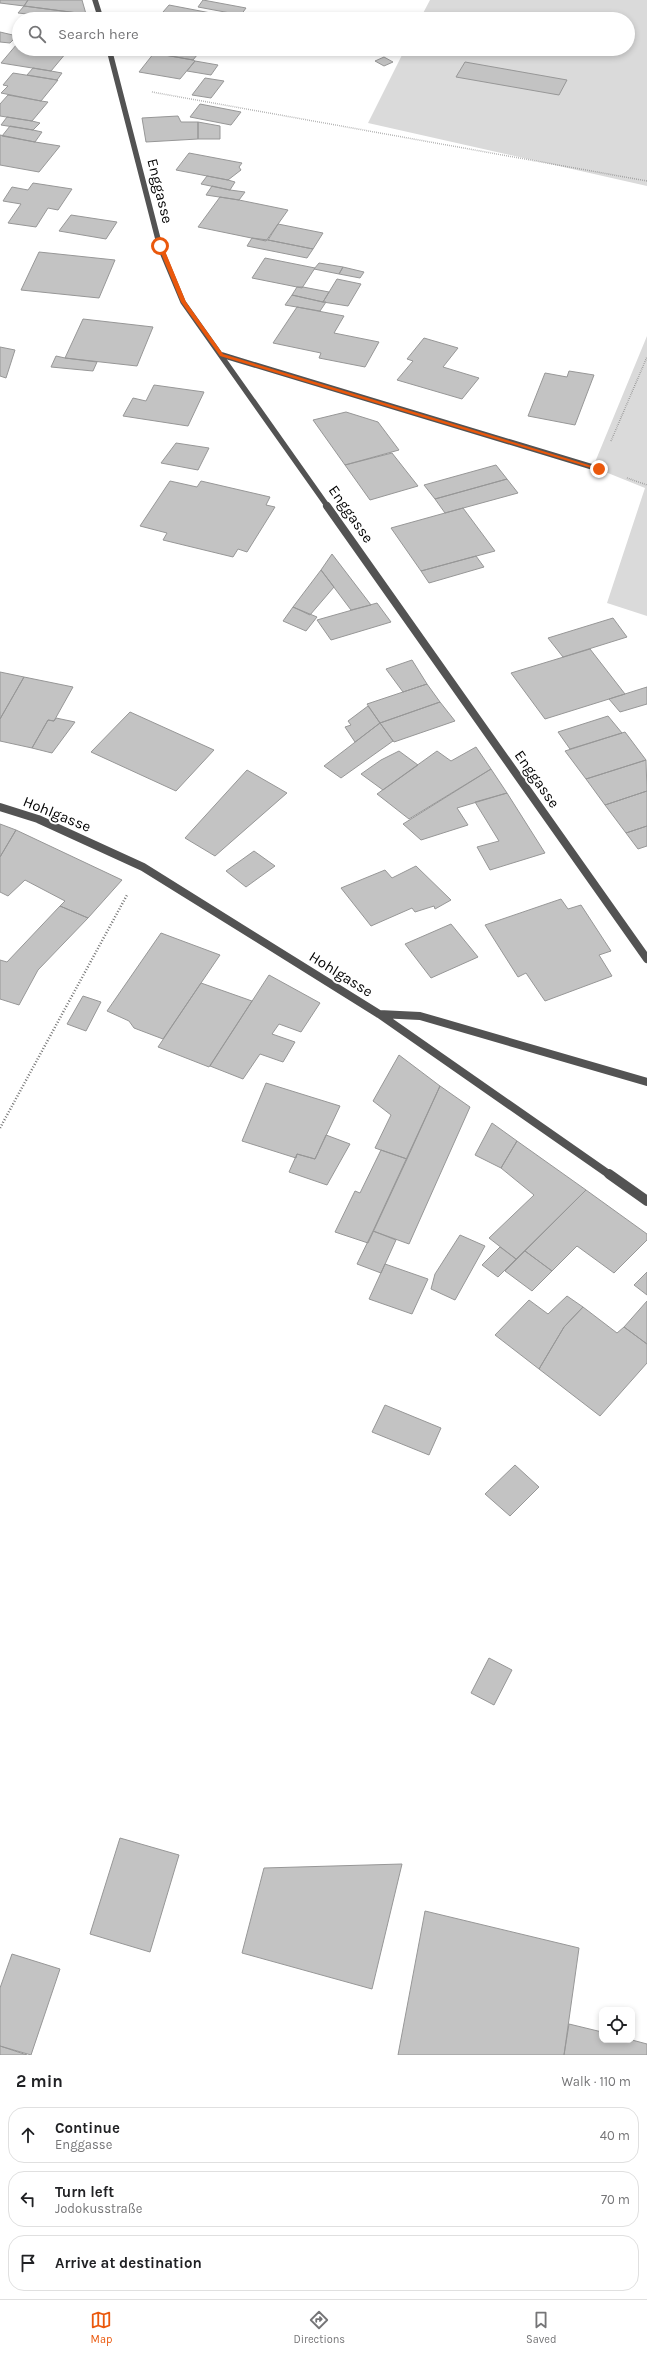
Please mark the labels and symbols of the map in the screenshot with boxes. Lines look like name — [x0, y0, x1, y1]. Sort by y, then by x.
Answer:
street label: Enggasse — [143, 157, 177, 225]
route start — [151, 237, 169, 255]
route end — [590, 460, 608, 478]
street label: Enggasse — [325, 482, 377, 546]
street label: Enggasse — [511, 747, 563, 811]
street label: Hohlgasse — [20, 792, 94, 836]
street label: Hohlgasse — [306, 947, 376, 1001]

